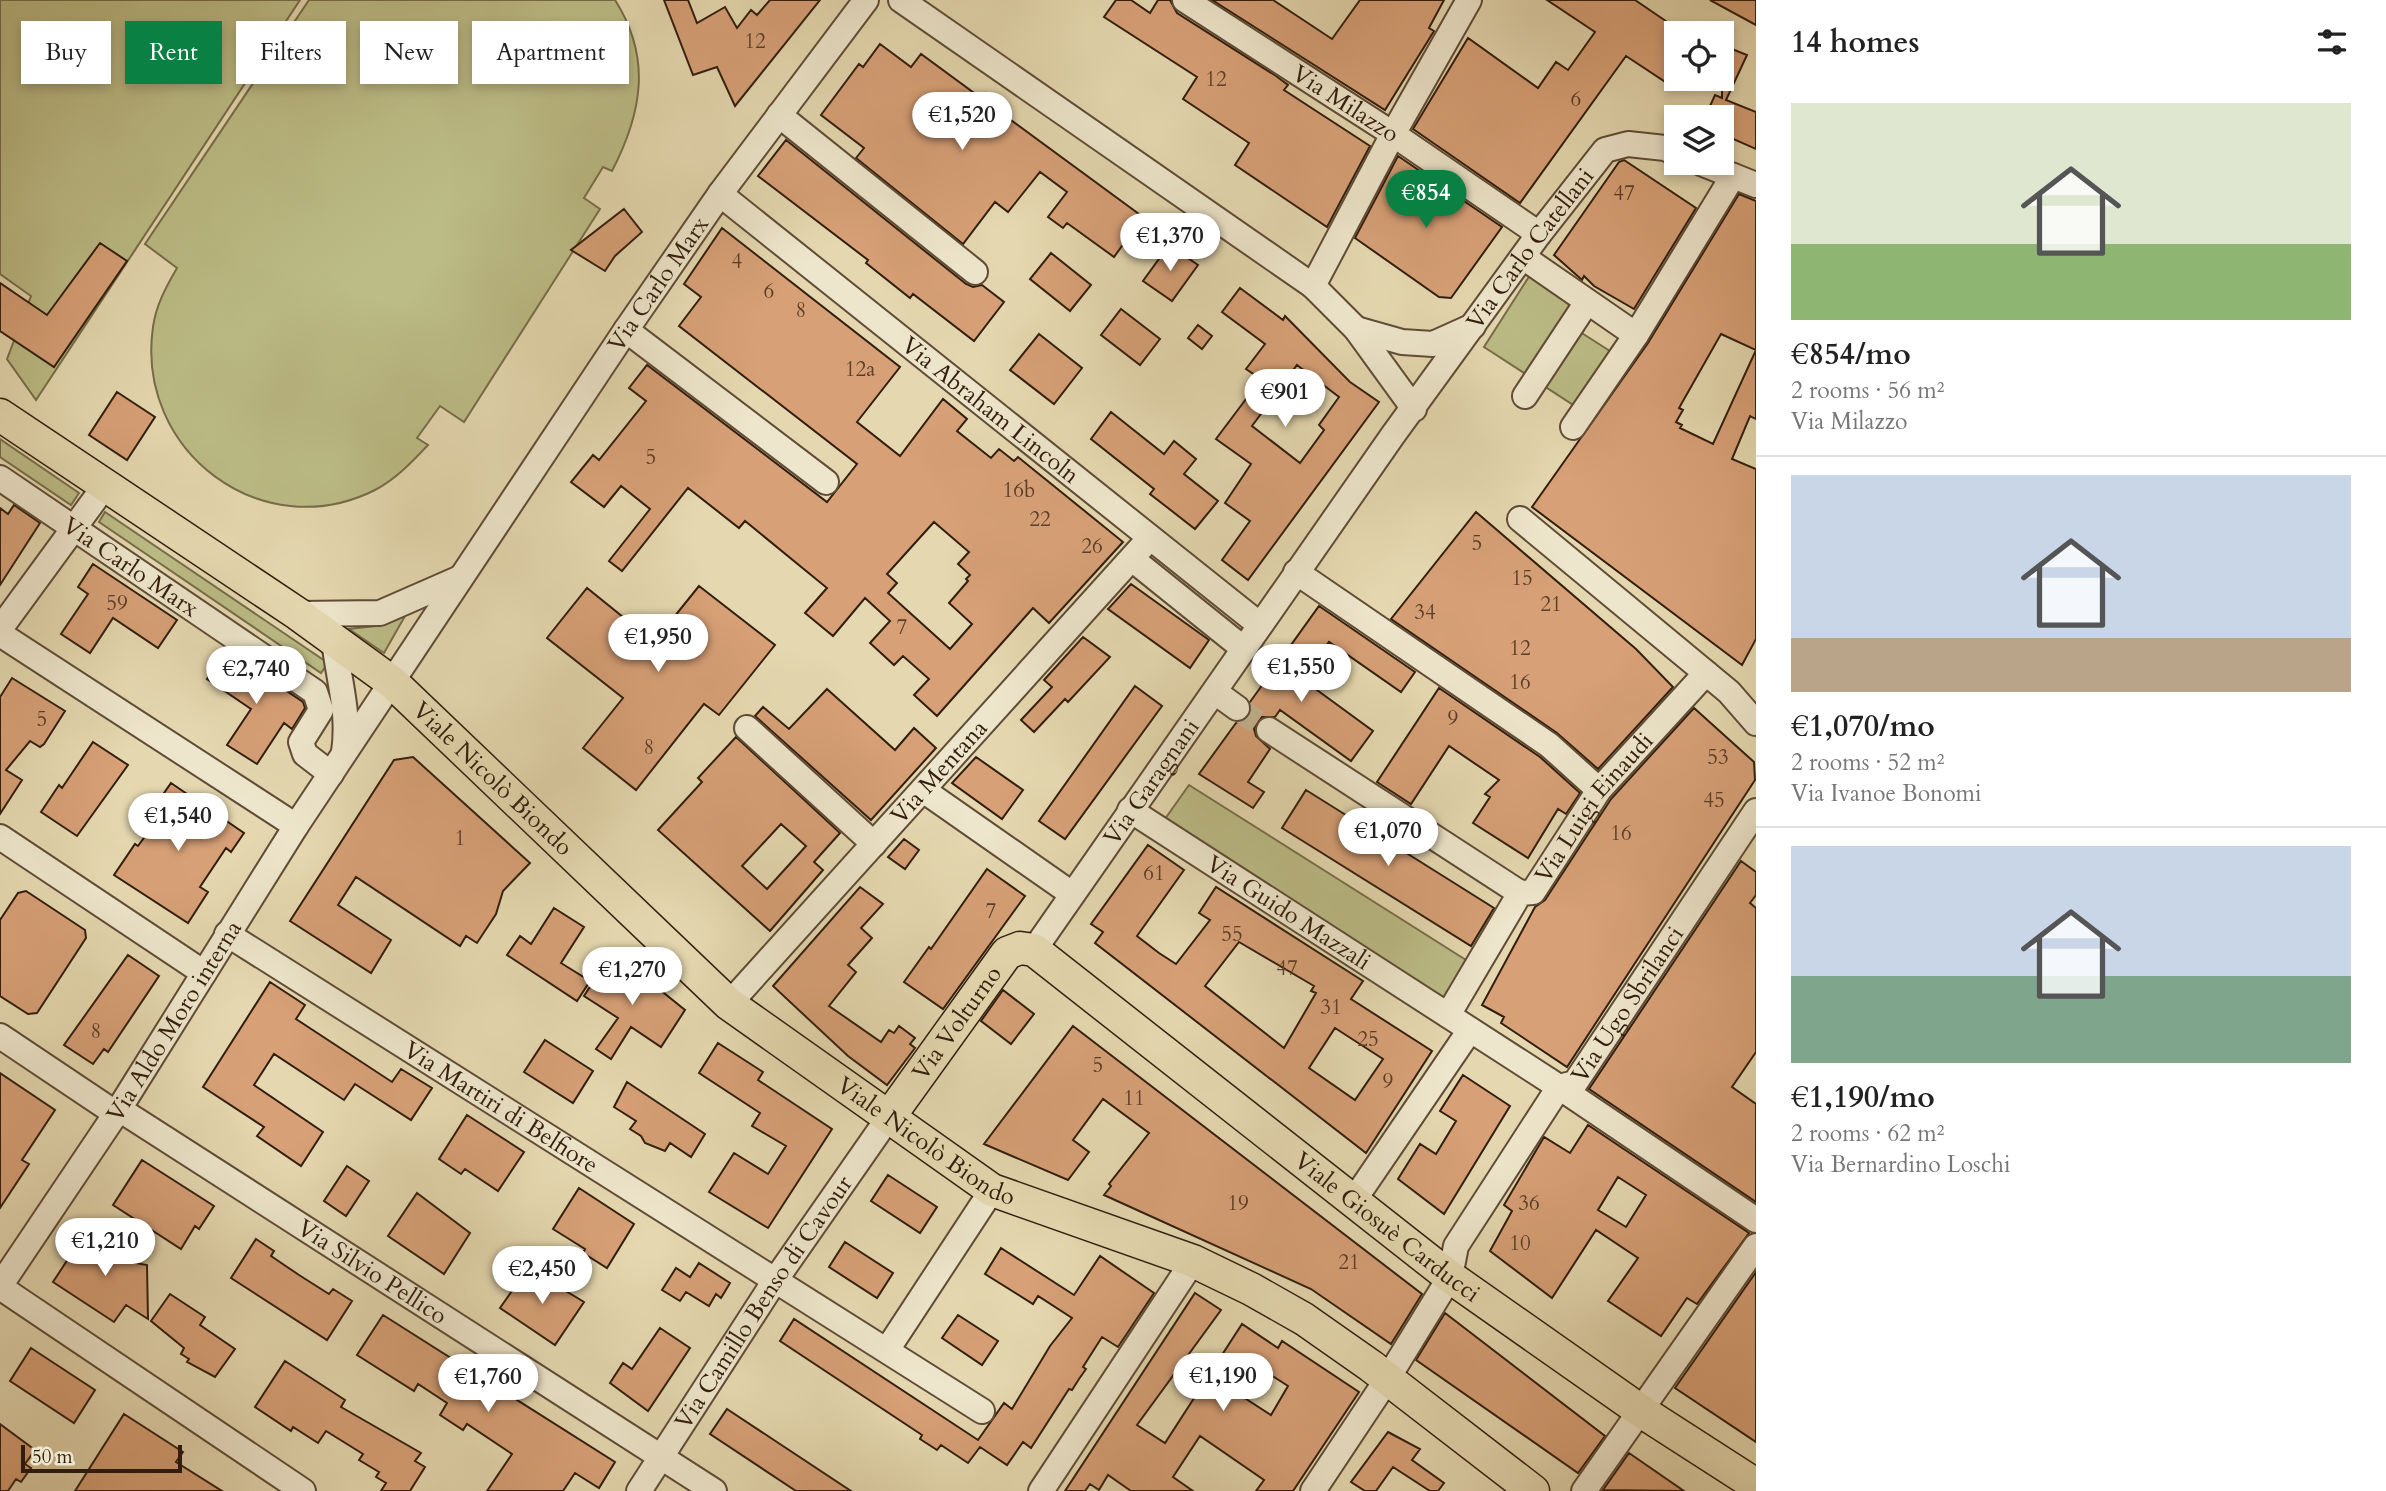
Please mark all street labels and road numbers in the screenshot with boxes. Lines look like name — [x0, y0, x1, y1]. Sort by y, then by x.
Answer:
street label: Via Milazzo — [1286, 57, 1406, 150]
street label: Via Carlo Catellani — [1458, 161, 1602, 336]
street label: Via Carlo Marx — [600, 209, 716, 358]
street label: Via Abraham Lincoln — [894, 329, 1087, 491]
street label: Via Carlo Marx — [56, 509, 205, 625]
street label: Viale Nicolò Biondo — [405, 694, 580, 863]
street label: Via Mentana — [883, 712, 995, 831]
street label: Via Garagnani — [1095, 712, 1207, 852]
street label: Via Luigi Einaudi — [1527, 725, 1661, 889]
street label: Via Guido Mazzali — [1200, 847, 1378, 978]
street label: Via Aldo Moro interna — [98, 913, 250, 1128]
street label: Via Ugo Sbrilanci — [1563, 919, 1692, 1089]
street label: Via Volturno — [904, 959, 1009, 1087]
street label: Via Martiri di Belfiore — [397, 1033, 605, 1181]
street label: Viale Nicolò Biondo — [830, 1069, 1020, 1213]
street label: Viale Giosuè Carducci — [1287, 1144, 1487, 1310]
street label: Via Camillo Benso di Cavour — [667, 1169, 860, 1436]
street label: Via Silvio Pellico — [291, 1211, 454, 1332]

